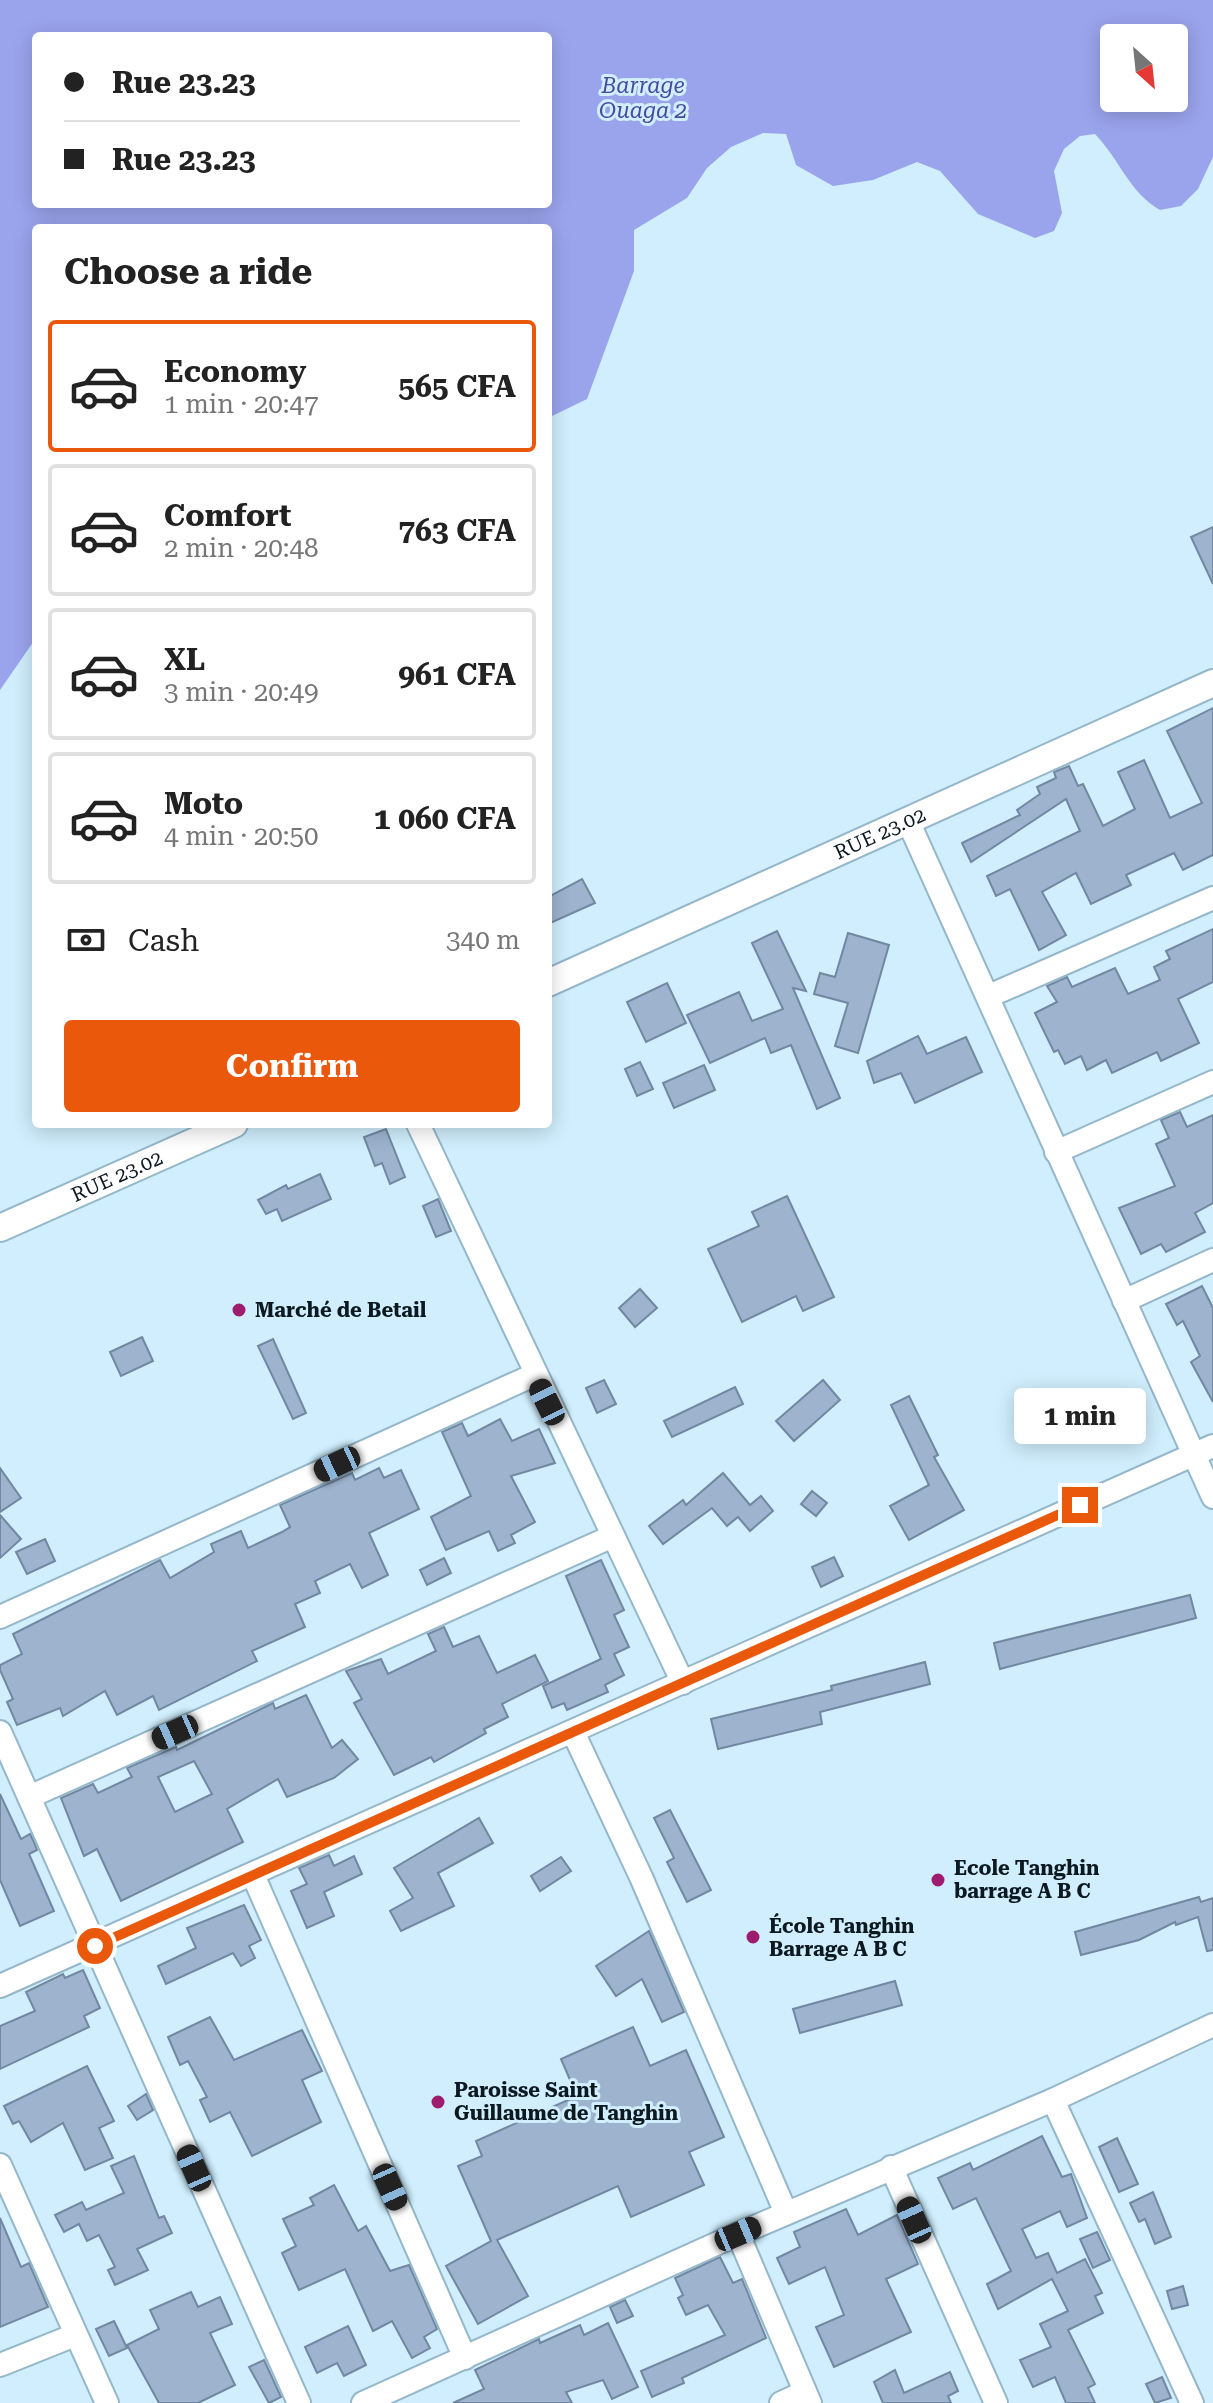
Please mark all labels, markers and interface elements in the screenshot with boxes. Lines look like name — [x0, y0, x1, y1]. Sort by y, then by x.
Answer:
north arrow — [1100, 24, 1188, 112]
map controls — [1100, 24, 1188, 112]
text: Rue 23.23 — [112, 65, 255, 100]
water label: Barrage Ouaga 2 — [599, 73, 687, 123]
text: Rue 23.23 — [112, 142, 255, 177]
text: Choose a ride — [64, 251, 312, 293]
icon: car — [68, 350, 140, 422]
text: Economy — [164, 354, 306, 389]
text: 565 CFA — [398, 369, 516, 404]
text: 1 min · 20:47 — [164, 389, 319, 419]
icon: car — [68, 494, 140, 566]
text: Comfort — [164, 498, 291, 533]
text: 763 CFA — [398, 513, 516, 548]
text: 2 min · 20:48 — [164, 533, 319, 563]
icon: car — [68, 638, 140, 710]
text: XL — [164, 642, 205, 677]
text: 961 CFA — [398, 657, 516, 692]
text: 3 min · 20:49 — [164, 677, 319, 707]
icon: car — [68, 782, 140, 854]
text: Moto — [164, 786, 243, 821]
text: 1 060 CFA — [374, 801, 516, 836]
street label: RUE 23.02 — [830, 802, 929, 864]
text: 4 min · 20:50 — [164, 821, 319, 851]
icon: cash — [64, 918, 108, 962]
text: Cash — [128, 923, 199, 958]
text: 340 m — [446, 925, 520, 955]
button: Confirm — [64, 1020, 520, 1112]
street label: RUE 23.02 — [68, 1145, 166, 1207]
place label: Marché de Betail — [255, 1298, 427, 1322]
marker: Marché de Betail — [230, 1301, 248, 1319]
car — [526, 1375, 568, 1429]
callout: 1 min — [1014, 1389, 1146, 1445]
text: 1 min — [1044, 1401, 1116, 1431]
car — [310, 1443, 364, 1485]
route end — [1062, 1487, 1098, 1523]
car — [148, 1711, 202, 1753]
place label: Ecole Tanghin barrage A B C — [954, 1856, 1100, 1903]
marker: Ecole Tanghin barrage A B C — [929, 1871, 947, 1889]
place label: École Tanghin Barrage A B C — [769, 1913, 915, 1961]
route start — [77, 1928, 113, 1964]
marker: École Tanghin Barrage A B C — [744, 1928, 762, 1946]
place label: Paroisse Saint Guillaume de Tanghin — [454, 2078, 679, 2125]
marker: Paroisse Saint Guillaume de Tanghin — [429, 2093, 447, 2111]
car — [173, 2141, 215, 2195]
car — [369, 2160, 411, 2214]
car — [893, 2193, 935, 2247]
car — [711, 2214, 765, 2254]

